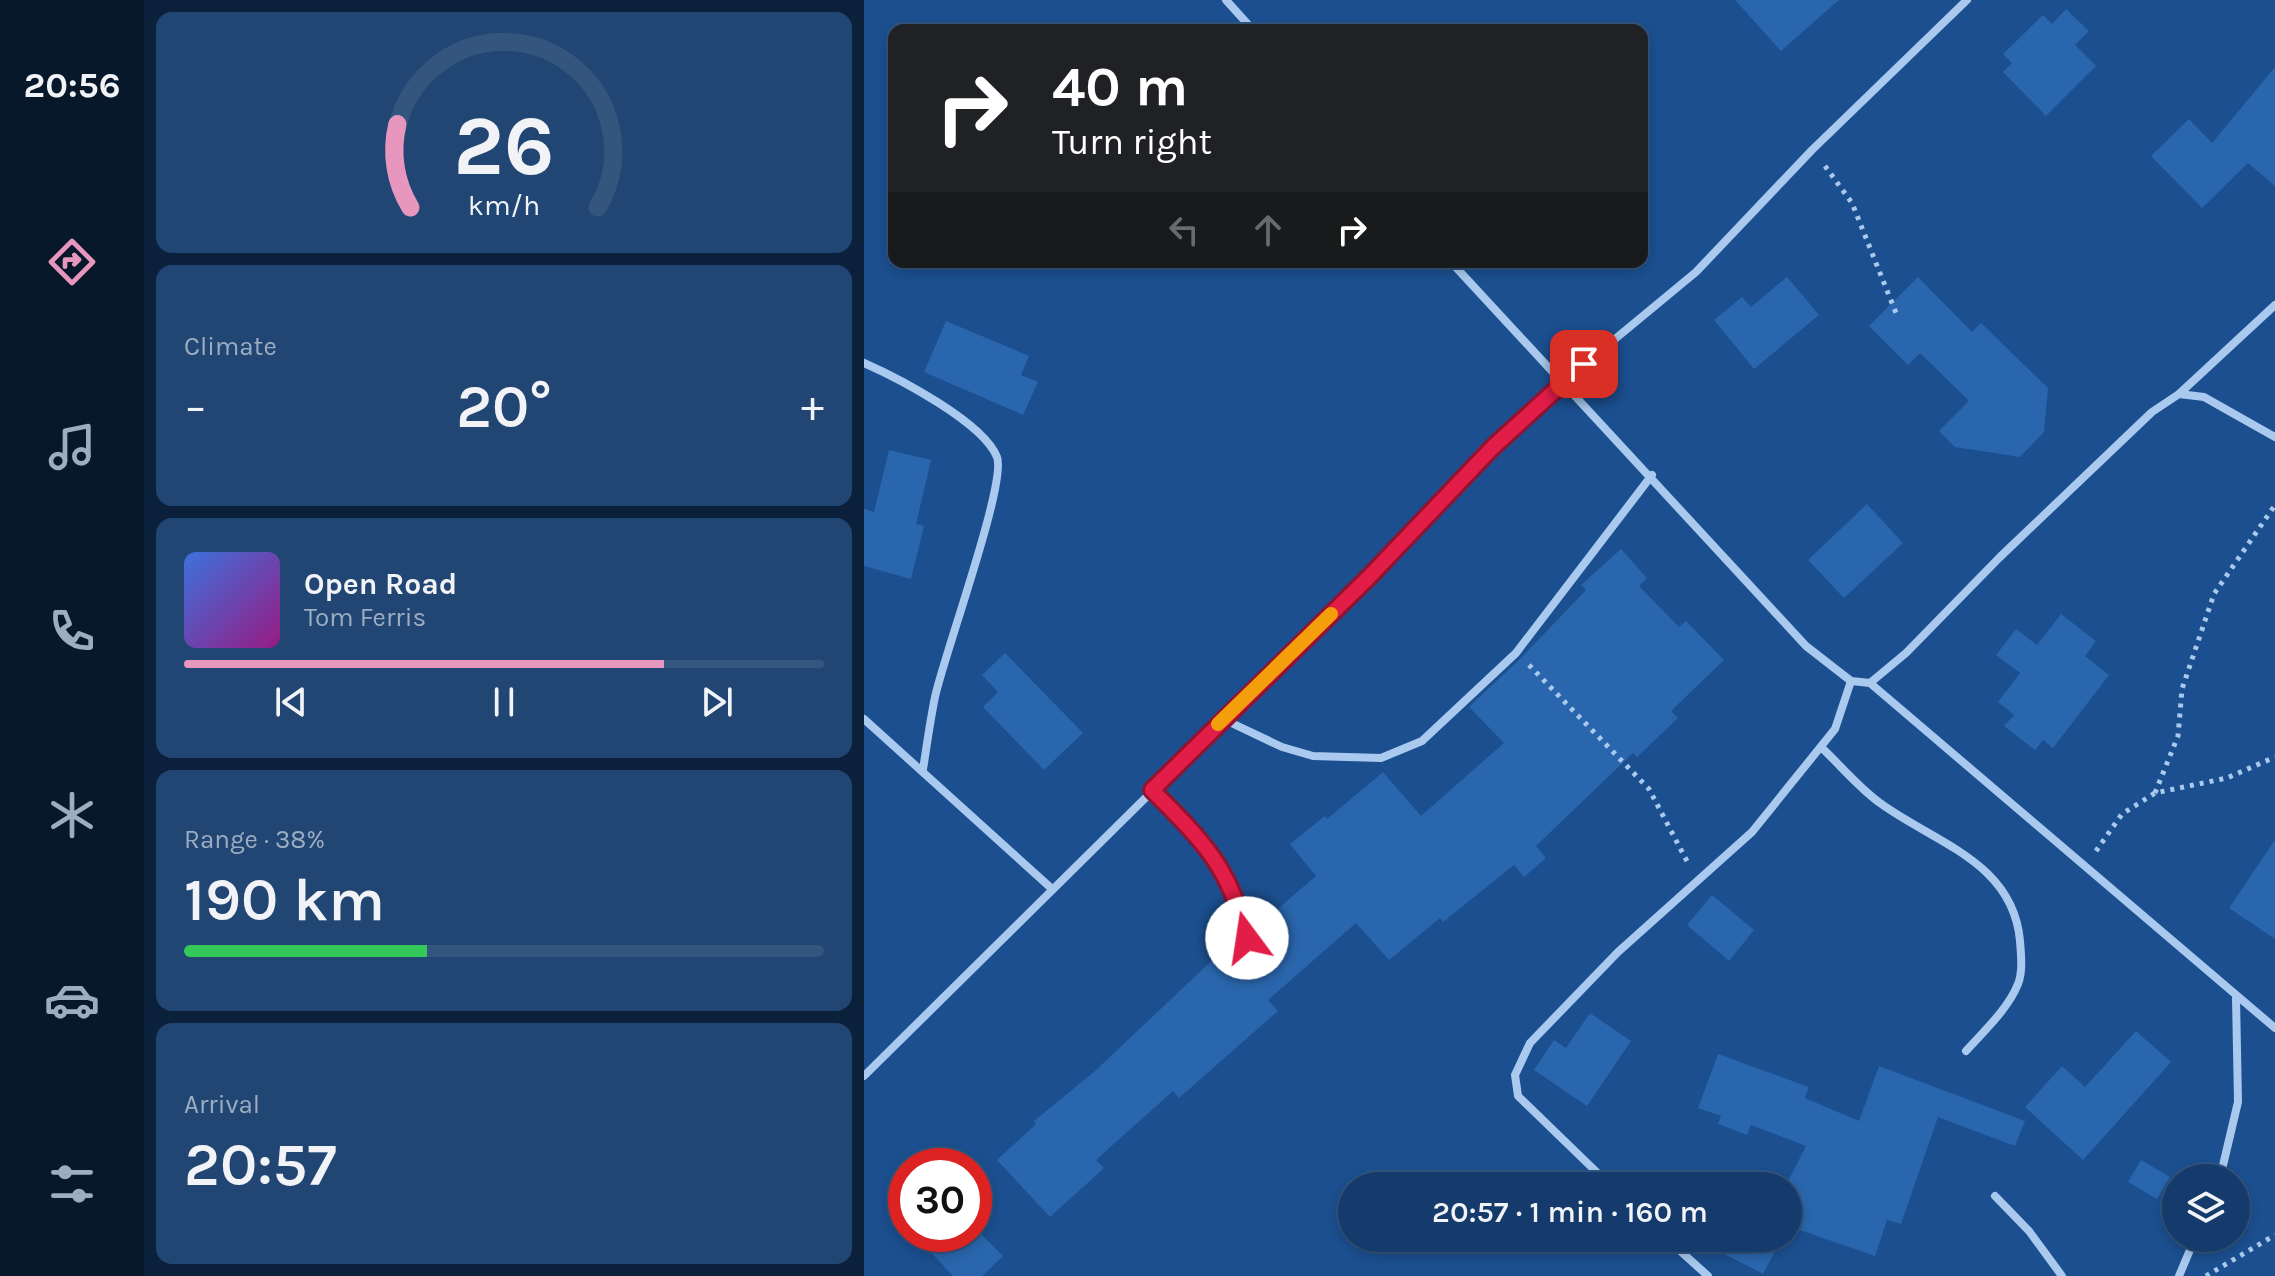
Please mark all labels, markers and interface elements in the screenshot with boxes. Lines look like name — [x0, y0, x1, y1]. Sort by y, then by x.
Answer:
text: 40 m — [1052, 54, 1188, 119]
icon: right — [920, 56, 1024, 160]
text: 20:56 — [23, 64, 121, 106]
text: 26 — [454, 98, 554, 195]
text: Turn right — [1052, 121, 1212, 163]
text: km/h — [468, 190, 540, 223]
icon: left — [1162, 208, 1206, 252]
icon: ahead — [1246, 208, 1290, 252]
icon: right — [1330, 208, 1374, 252]
icon: directions — [44, 234, 100, 290]
pin — [1550, 330, 1618, 398]
text: Climate — [184, 331, 277, 362]
icon: arrive — [1562, 342, 1606, 386]
text: 20° — [456, 372, 552, 442]
text: − — [184, 381, 207, 432]
text: + — [801, 381, 824, 432]
icon: music — [44, 419, 100, 475]
text: Open Road — [304, 566, 457, 602]
text: Tom Ferris — [304, 602, 426, 633]
icon: phone — [44, 603, 100, 659]
icon: previous — [269, 680, 313, 724]
icon: pause — [482, 680, 526, 724]
icon: next — [695, 680, 739, 724]
icon: climate — [44, 787, 100, 843]
text: Range · 38% — [184, 824, 325, 855]
text: 190 km — [184, 865, 385, 935]
position arrow — [1205, 896, 1289, 980]
icon: car — [44, 972, 100, 1028]
text: Arrival — [184, 1089, 260, 1120]
text: 20:57 — [184, 1130, 337, 1200]
speed limit sign: 30 — [888, 1148, 992, 1252]
icon: filters — [44, 1156, 100, 1212]
map controls — [2162, 1164, 2250, 1252]
button: layers — [2162, 1164, 2250, 1252]
text: 20:57 · 1 min · 160 m — [1432, 1194, 1708, 1230]

